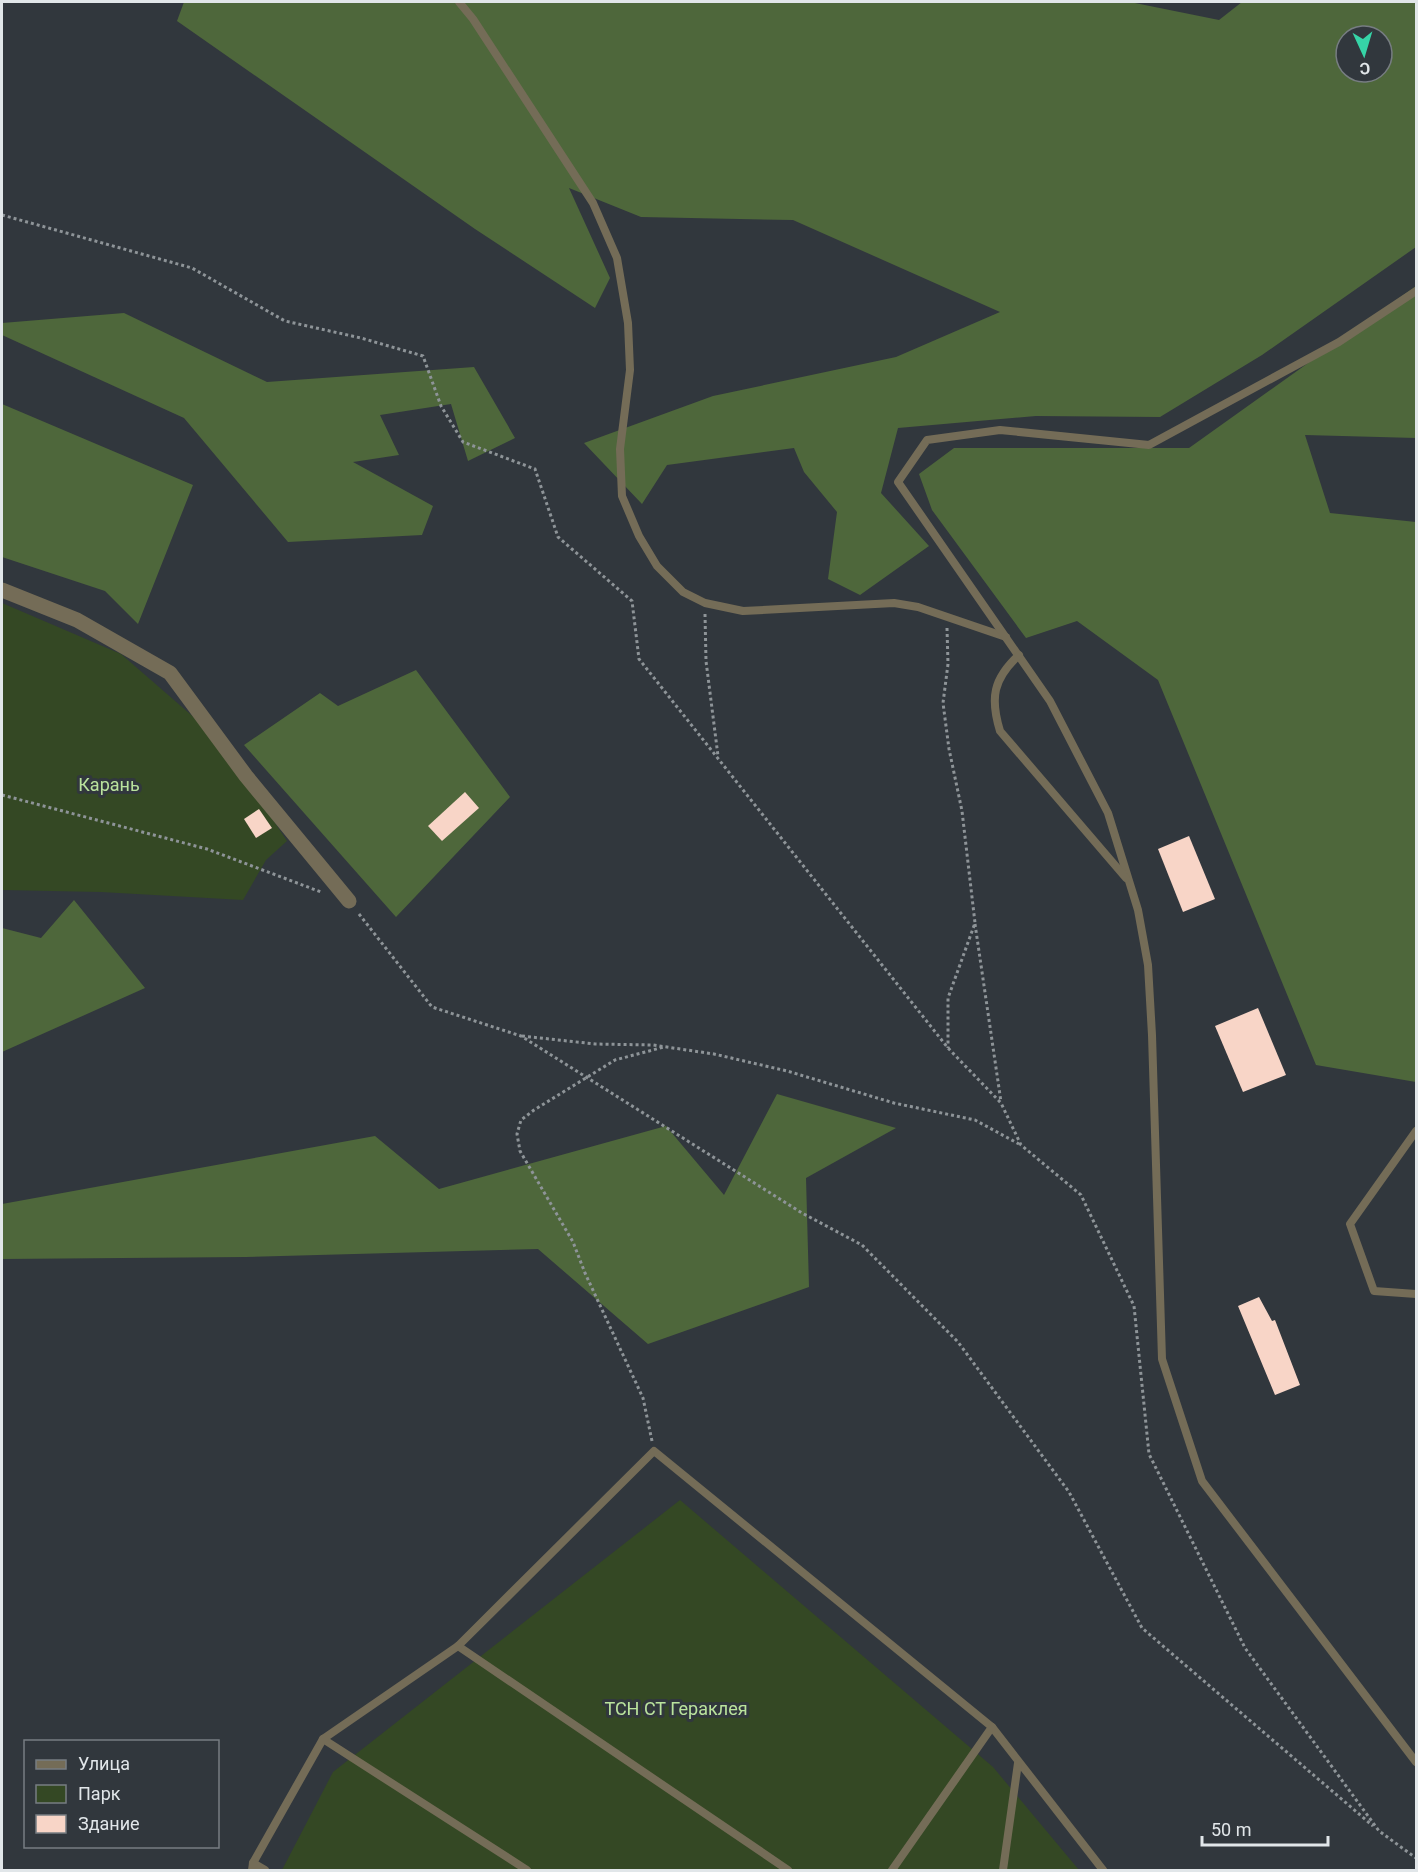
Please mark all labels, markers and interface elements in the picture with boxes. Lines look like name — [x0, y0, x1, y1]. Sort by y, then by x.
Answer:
north arrow — [1334, 24, 1394, 84]
text: С — [1359, 59, 1371, 78]
park label: Карань — [78, 774, 140, 795]
park label: ТСН СТ Гераклея — [604, 1698, 748, 1719]
legend — [24, 1740, 219, 1848]
text: Улица — [78, 1753, 130, 1774]
text: Парк — [78, 1783, 121, 1804]
scale bar — [1202, 1809, 1328, 1847]
text: Здание — [78, 1813, 140, 1834]
text: 50 m — [1211, 1819, 1251, 1840]

